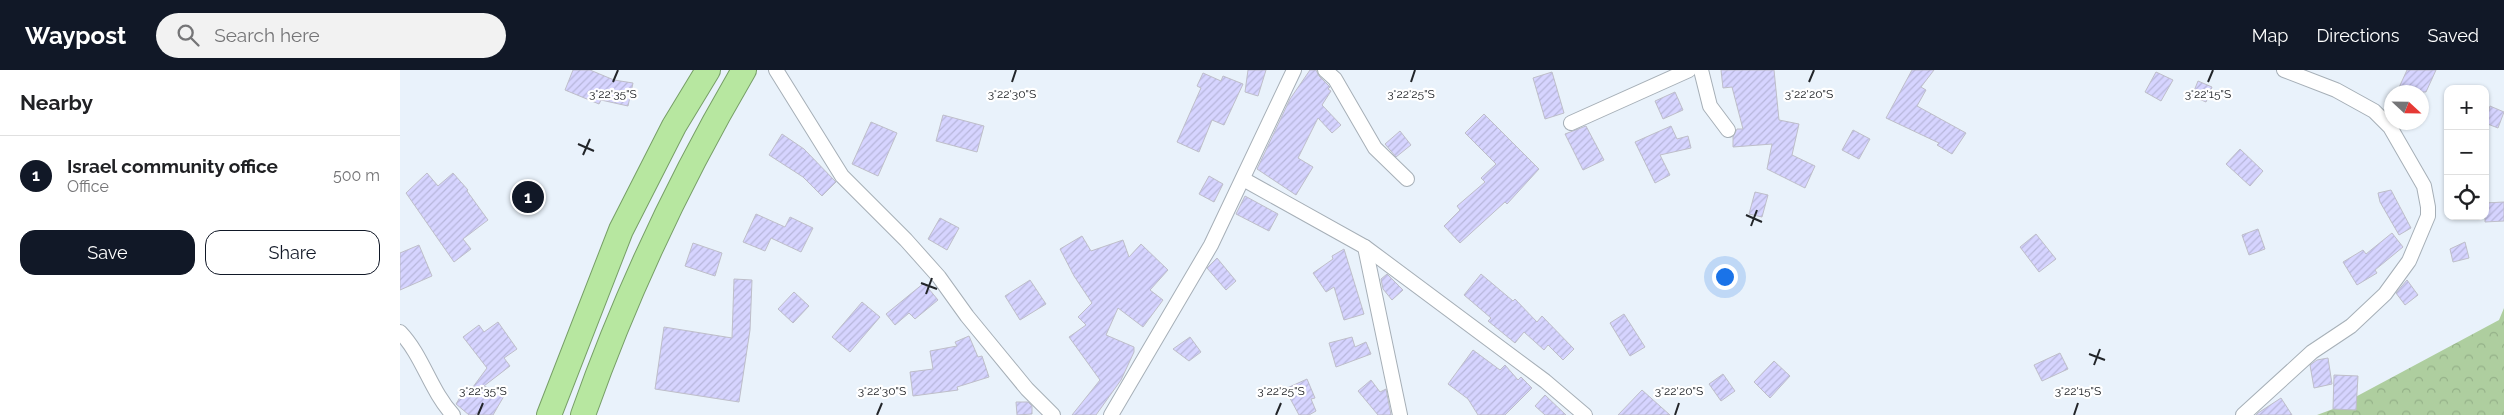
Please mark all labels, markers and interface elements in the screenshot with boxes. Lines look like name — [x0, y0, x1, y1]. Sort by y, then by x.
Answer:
search box — [156, 13, 506, 58]
text: Waypost — [25, 21, 126, 50]
icon: search — [174, 21, 202, 49]
text: Search here — [214, 24, 320, 46]
text: Map — [2252, 25, 2288, 46]
text: Directions — [2316, 25, 2400, 46]
text: Saved — [2428, 25, 2479, 46]
north arrow — [2384, 85, 2429, 130]
map controls — [2444, 85, 2489, 220]
button: + — [2444, 85, 2489, 130]
text: 3°22'35"S — [589, 87, 637, 101]
text: 3°22'30"S — [988, 87, 1036, 101]
text: 3°22'25"S — [1387, 87, 1435, 101]
text: 3°22'20"S — [1785, 87, 1833, 101]
text: 3°22'15"S — [2185, 87, 2231, 101]
text: Nearby — [20, 90, 93, 115]
button: − — [2444, 130, 2489, 175]
text: Israel community office — [67, 155, 278, 177]
text: 1 — [32, 166, 40, 185]
text: 500 m — [333, 166, 380, 185]
button: locate — [2444, 175, 2489, 220]
text: Office — [67, 177, 109, 196]
pin: 1 — [512, 178, 544, 216]
button: Save — [20, 230, 195, 275]
button: Share — [205, 230, 380, 275]
your location — [1712, 264, 1738, 290]
text: 3°22'35"S — [459, 384, 507, 398]
text: 3°22'30"S — [858, 384, 906, 398]
text: 3°22'25"S — [1257, 384, 1305, 398]
text: 3°22'20"S — [1655, 384, 1703, 398]
text: 3°22'15"S — [2055, 384, 2101, 398]

